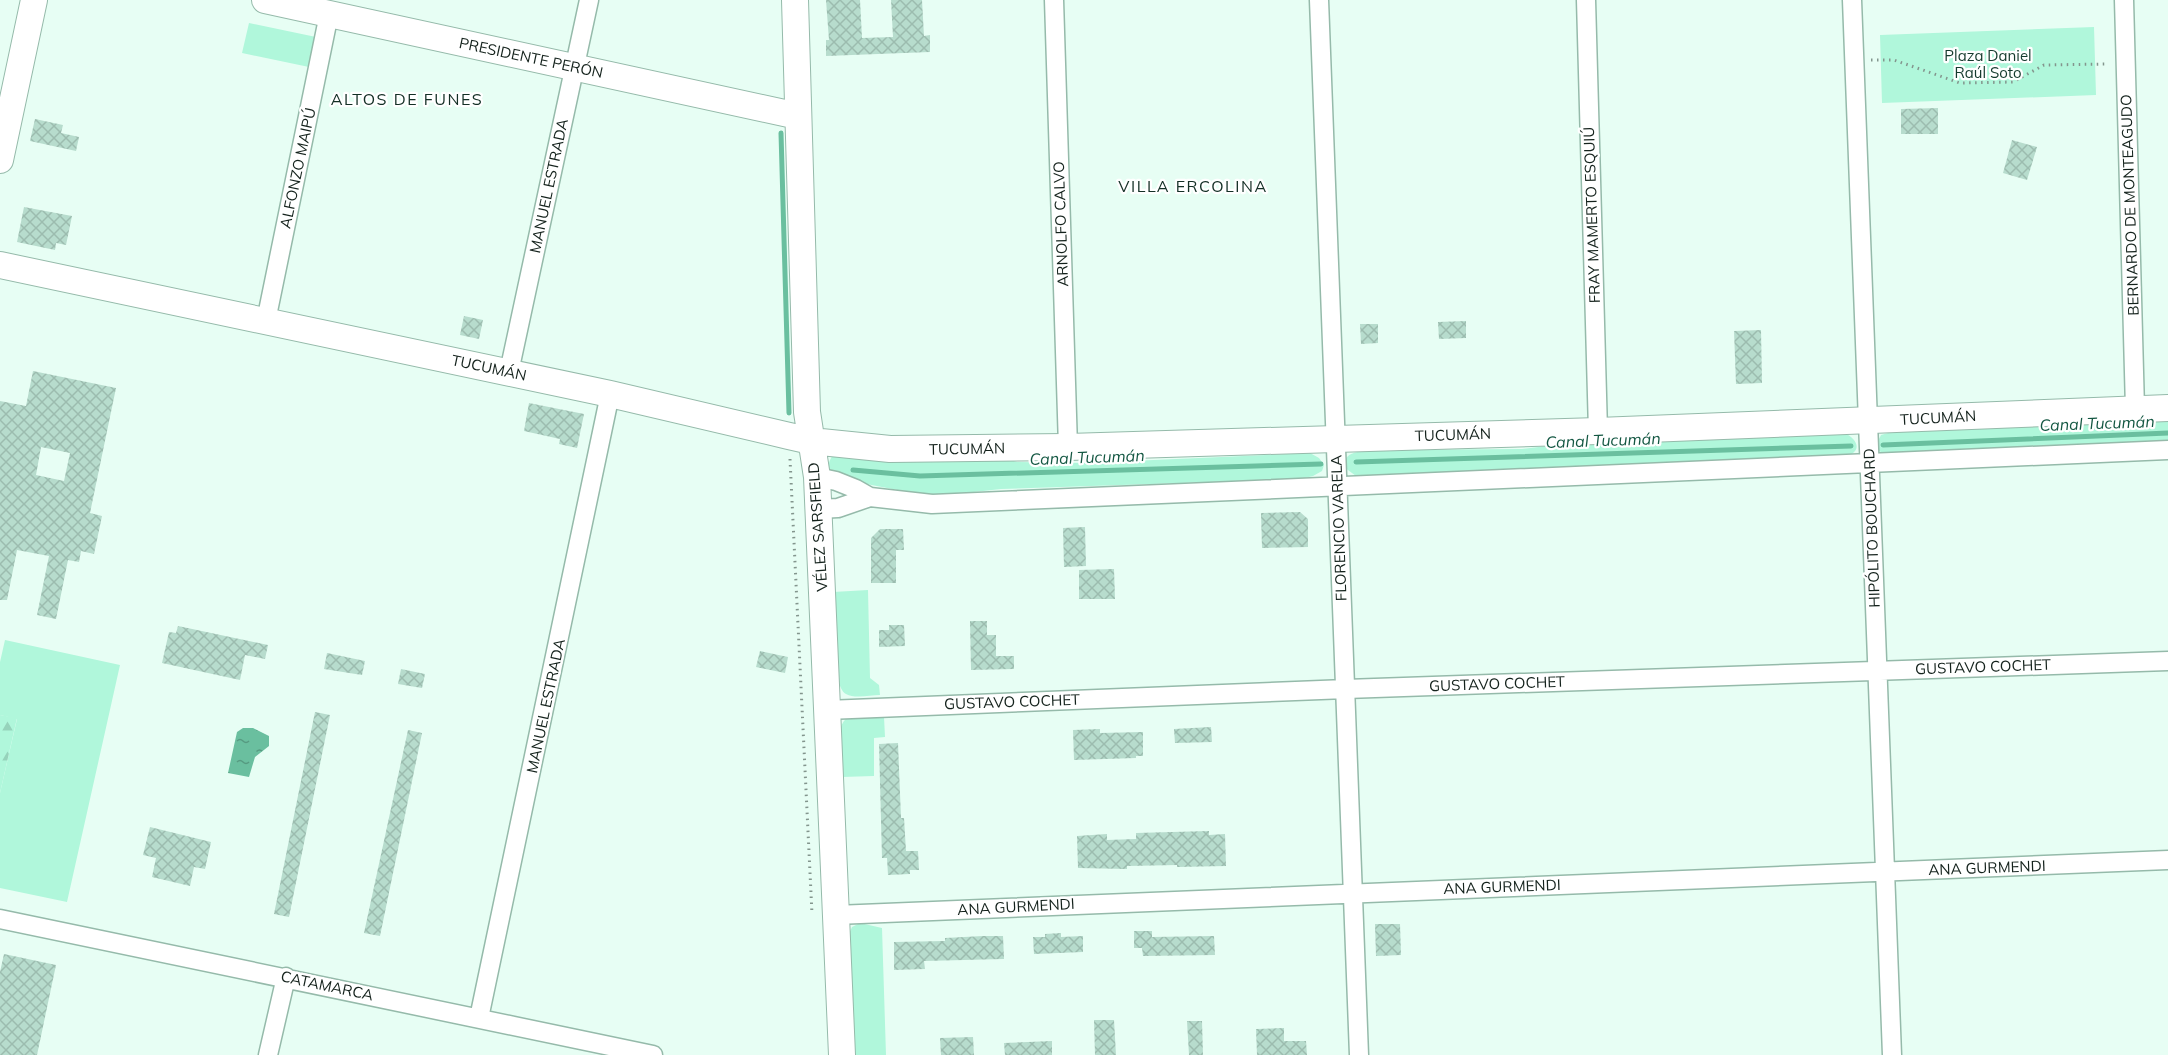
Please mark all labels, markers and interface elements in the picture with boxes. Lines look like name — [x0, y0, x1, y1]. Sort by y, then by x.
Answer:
street label: PRESIDENTE PERÓN — [457, 33, 605, 82]
park label: Plaza Daniel Raúl Soto — [1944, 46, 2032, 82]
district label: ALTOS DE FUNES — [331, 89, 483, 109]
street label: BERNARDO DE MONTEAGUDO — [2116, 94, 2143, 316]
street label: ALFONZO MAIPÚ — [275, 106, 320, 230]
street label: MANUEL ESTRADA — [525, 117, 572, 255]
street label: FRAY MAMERTO ESQUIÚ — [1579, 126, 1604, 304]
street label: ARNOLFO CALVO — [1049, 161, 1072, 287]
district label: VILLA ERCOLINA — [1118, 176, 1268, 196]
street label: TUCUMÁN — [450, 350, 528, 385]
street label: TUCUMÁN — [1899, 406, 1977, 429]
water label: Canal Tucumán — [2039, 411, 2155, 435]
street label: TUCUMÁN — [1415, 424, 1491, 445]
water label: Canal Tucumán — [1545, 428, 1661, 452]
street label: TUCUMÁN — [929, 438, 1005, 459]
water label: Canal Tucumán — [1029, 445, 1145, 469]
street label: HIPÓLITO BOUCHARD — [1859, 448, 1884, 608]
street label: FLORENCIO VARELA — [1326, 454, 1351, 602]
street label: VÉLEZ SARSFIELD — [803, 462, 832, 592]
street label: MANUEL ESTRADA — [522, 637, 569, 775]
street label: GUSTAVO COCHET — [1915, 655, 2051, 678]
street label: GUSTAVO COCHET — [1429, 672, 1565, 695]
street label: GUSTAVO COCHET — [944, 690, 1080, 713]
street label: ANA GURMENDI — [1928, 856, 2046, 879]
street label: ANA GURMENDI — [1443, 875, 1561, 898]
street label: ANA GURMENDI — [957, 894, 1075, 919]
street label: CATAMARCA — [279, 966, 375, 1005]

